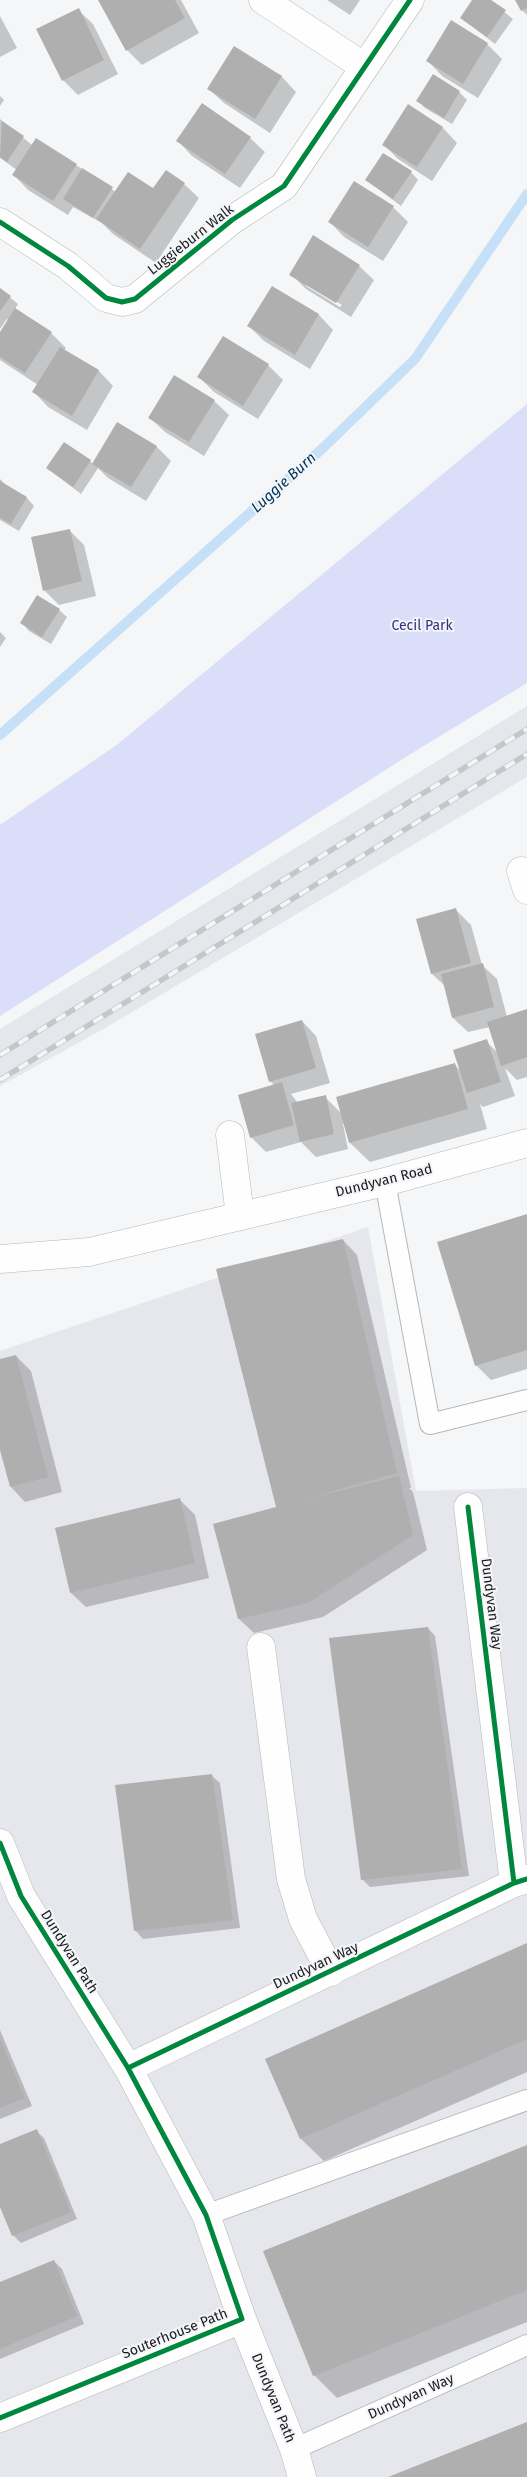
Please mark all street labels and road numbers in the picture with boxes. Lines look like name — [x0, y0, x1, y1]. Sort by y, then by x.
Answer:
street label: Luggieburn Walk — [145, 201, 237, 279]
street label: Dundyvan Road — [334, 1161, 434, 1201]
street label: Dundyvan Way — [477, 1557, 505, 1651]
street label: Dundyvan Path — [37, 1907, 101, 1997]
street label: Dundyvan Way — [271, 1939, 361, 1993]
street label: Souterhouse Path — [120, 2305, 230, 2363]
street label: Dundyvan Path — [247, 2351, 299, 2445]
street label: Dundyvan Way — [365, 2371, 457, 2423]

